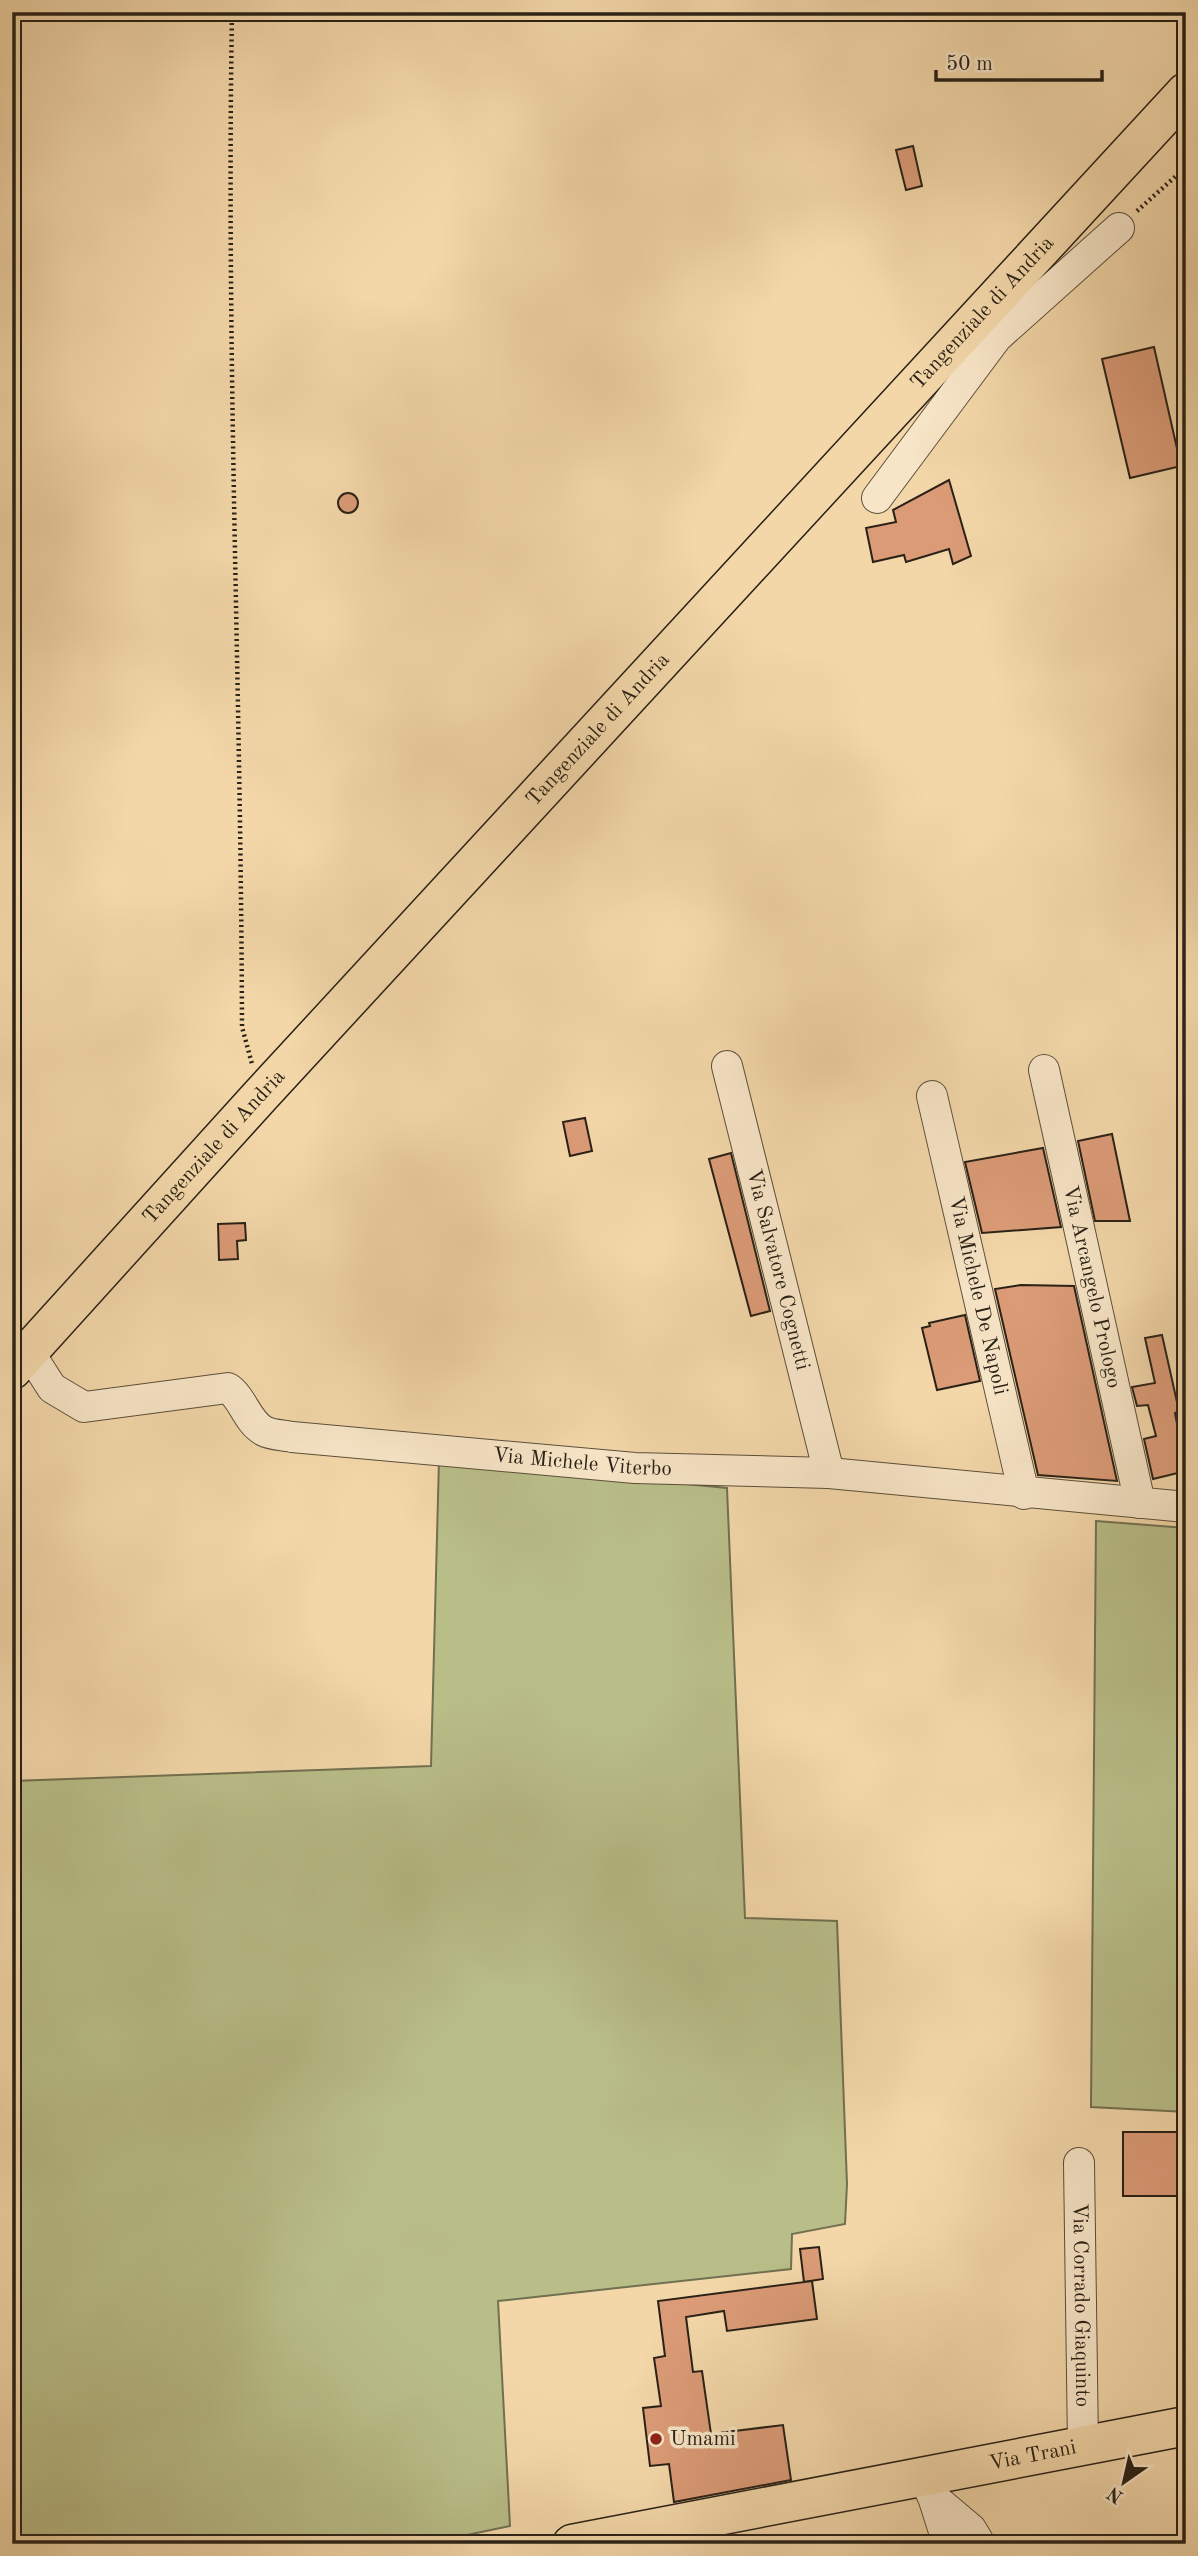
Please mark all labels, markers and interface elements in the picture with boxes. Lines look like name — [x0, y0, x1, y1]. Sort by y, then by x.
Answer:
scale bar — [936, 38, 1102, 82]
text: 50 m — [946, 54, 993, 75]
street label: Tangenziale di Andria — [907, 232, 1058, 393]
street label: Tangenziale di Andria — [522, 649, 673, 810]
street label: Tangenziale di Andria — [139, 1066, 289, 1228]
street label: Via Salvatore Cognetti — [743, 1167, 813, 1372]
street label: Via Arcangelo Prologo — [1059, 1183, 1125, 1390]
street label: Via Michele De Napoli — [945, 1194, 1011, 1397]
street label: Via Michele Viterbo — [492, 1445, 672, 1479]
street label: Via Corrado Giaquinto — [1069, 2203, 1093, 2407]
place label: Umami — [670, 2429, 736, 2450]
marker: Umami — [648, 2431, 664, 2447]
street label: Via Trani — [987, 2437, 1078, 2474]
north arrow — [1090, 2448, 1160, 2518]
text: N — [1104, 2482, 1127, 2506]

